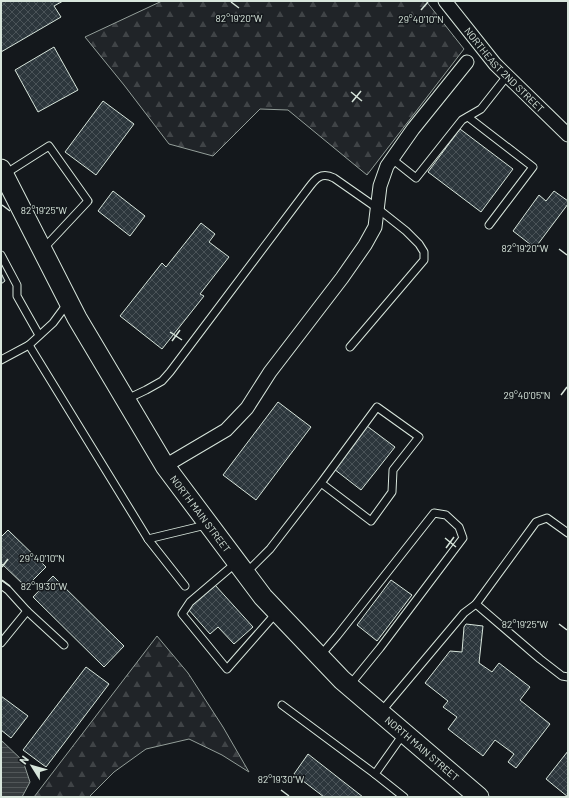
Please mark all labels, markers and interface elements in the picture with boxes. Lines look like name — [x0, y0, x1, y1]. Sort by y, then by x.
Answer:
text: 82°19'20"W — [216, 12, 263, 24]
text: 29°40'10"N — [398, 13, 444, 25]
street label: NORTHEAST 2ND STREET — [462, 25, 547, 115]
text: 82°19'25"W — [21, 204, 67, 216]
text: 82°19'20"W — [502, 242, 549, 254]
text: 29°40'05"N — [503, 389, 551, 401]
street label: NORTH MAIN STREET — [168, 473, 234, 555]
text: 29°40'10"N — [19, 552, 65, 564]
text: 82°19'30"W — [21, 580, 68, 592]
text: 82°19'25"W — [502, 618, 548, 630]
street label: NORTH MAIN STREET — [383, 714, 462, 783]
north arrow — [12, 746, 52, 786]
text: N — [16, 753, 31, 767]
text: 82°19'30"W — [258, 773, 305, 785]

